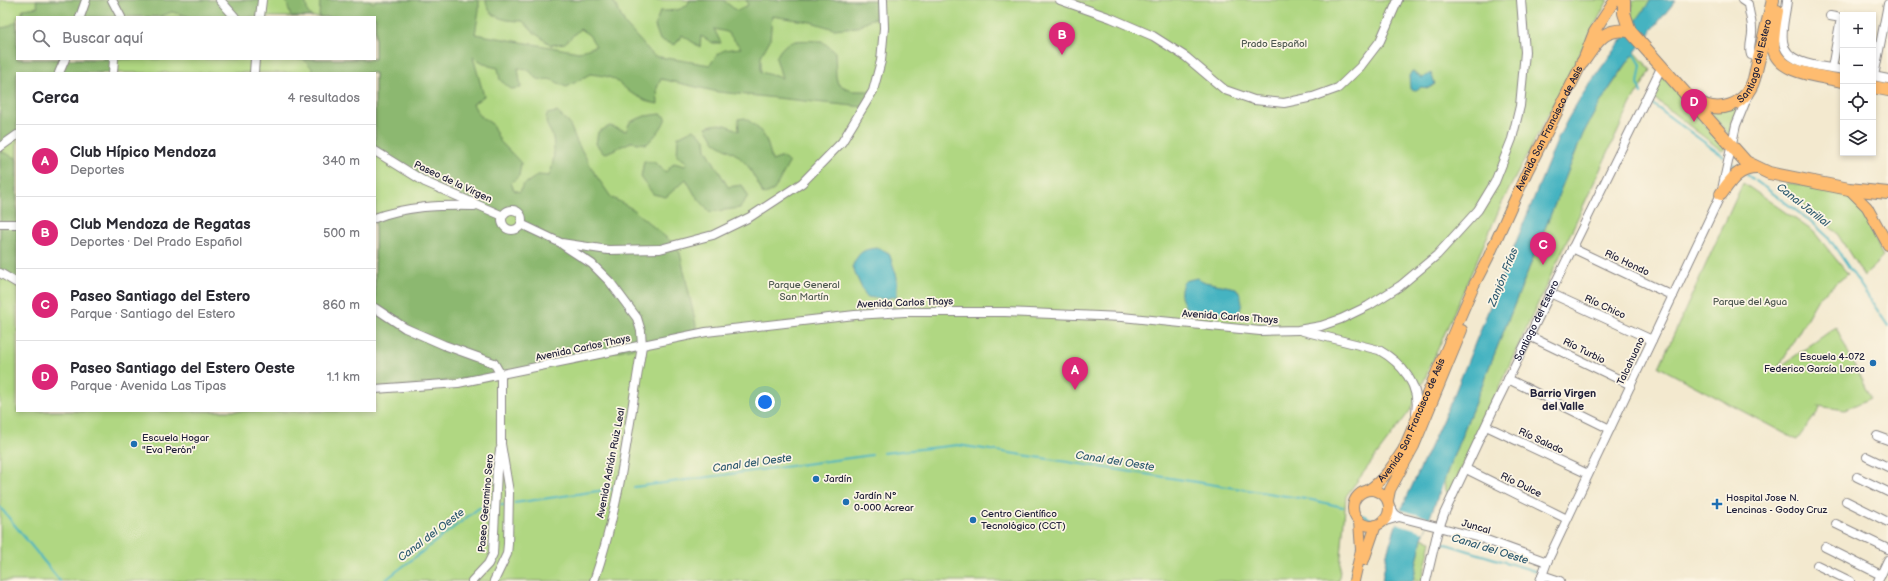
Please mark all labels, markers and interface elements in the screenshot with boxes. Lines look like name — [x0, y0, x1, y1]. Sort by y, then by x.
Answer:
map controls — [1840, 12, 1876, 156]
button: + — [1840, 12, 1876, 48]
search box — [16, 16, 376, 60]
street label: Santiago del Estero — [1735, 18, 1774, 106]
pin: B — [1049, 22, 1075, 55]
icon: search — [30, 27, 52, 49]
text: Buscar aquí — [62, 29, 143, 48]
park label: Prado Español — [1241, 38, 1307, 50]
button: − — [1840, 48, 1876, 84]
street label: Avenida San Francisco de Asís — [1513, 64, 1585, 193]
button: locate — [1840, 84, 1876, 120]
text: Cerca — [32, 88, 79, 108]
pin: D — [1681, 89, 1707, 122]
text: 4 resultados — [288, 90, 360, 106]
button: layers — [1840, 120, 1876, 156]
text: Club Hípico Mendoza — [70, 143, 216, 162]
text: A — [41, 153, 49, 169]
text: 340 m — [322, 153, 360, 169]
street label: Paseo de la Virgen — [412, 159, 494, 205]
text: Deportes — [70, 162, 125, 178]
water label: Canal Jarillal — [1774, 180, 1832, 230]
text: Club Mendoza de Regatas — [70, 215, 251, 234]
text: B — [40, 225, 50, 241]
text: 500 m — [323, 225, 360, 241]
pin: C — [1530, 232, 1556, 265]
text: Deportes · Del Prado Español — [70, 234, 242, 250]
water label: Zanjón Frías — [1485, 245, 1521, 309]
street label: Río Hondo — [1603, 247, 1652, 279]
street label: Santiago del Estero — [1512, 278, 1562, 363]
park label: Parque General San Martín — [768, 279, 840, 303]
text: Paseo Santiago del Estero — [70, 287, 250, 306]
street label: Río Chico — [1583, 292, 1628, 322]
street label: Avenida Carlos Thays — [857, 295, 953, 311]
park label: Parque del Agua — [1713, 296, 1788, 308]
text: C — [40, 297, 50, 313]
text: 860 m — [323, 297, 360, 313]
text: Parque · Santiago del Estero — [70, 306, 235, 322]
street label: Avenida Carlos Thays — [1181, 308, 1279, 326]
street label: Avenida Carlos Thays — [535, 332, 631, 364]
street label: Talcahuano — [1615, 335, 1648, 387]
street label: Río Turbio — [1561, 336, 1607, 367]
place label: Escuela 4-072 Federico García Lorca — [1764, 351, 1865, 375]
street label: Avenida San Francisco de Asís — [1376, 356, 1448, 485]
pin: A — [1062, 357, 1088, 390]
marker: Escuela 4-072 Federico García Lorca — [1868, 358, 1878, 368]
text: Paseo Santiago del Estero Oeste — [70, 359, 295, 378]
text: D — [40, 369, 50, 385]
text: 1.1 km — [327, 369, 360, 385]
text: Parque · Avenida Las Tipas — [70, 378, 226, 394]
district label: Barrio Virgen del Valle — [1530, 387, 1596, 413]
your location — [755, 392, 775, 412]
street label: Avenida Adrián Ruiz Leal — [594, 407, 628, 519]
street label: Río Salado — [1516, 425, 1566, 457]
place label: Escuela Hogar "Eva Perón" — [142, 432, 209, 456]
marker: Escuela Hogar "Eva Perón" — [129, 439, 139, 449]
water label: Canal del Oeste — [1074, 448, 1156, 474]
water label: Canal del Oeste — [712, 451, 793, 475]
street label: Paseo Geramino Sero — [476, 453, 496, 553]
street label: Río Dulce — [1499, 470, 1544, 500]
place label: Jardín — [824, 473, 852, 485]
marker: Jardín — [811, 474, 821, 484]
place label: Jardín N° 0-000 Acrear — [854, 490, 914, 514]
place label: Hospital Jose N. Lencinas - Godoy Cruz — [1726, 492, 1828, 516]
marker: Jardín N° 0-000 Acrear — [841, 497, 851, 507]
marker: Hospital Jose N. Lencinas - Godoy Cruz — [1711, 498, 1723, 510]
water label: Canal del Oeste — [395, 505, 467, 564]
place label: Centro Científico Tecnológico (CCT) — [981, 508, 1066, 532]
marker: Centro Científico Tecnológico (CCT) — [968, 515, 978, 525]
street label: Juncal — [1460, 517, 1492, 537]
water label: Canal del Oeste — [1450, 531, 1531, 567]

